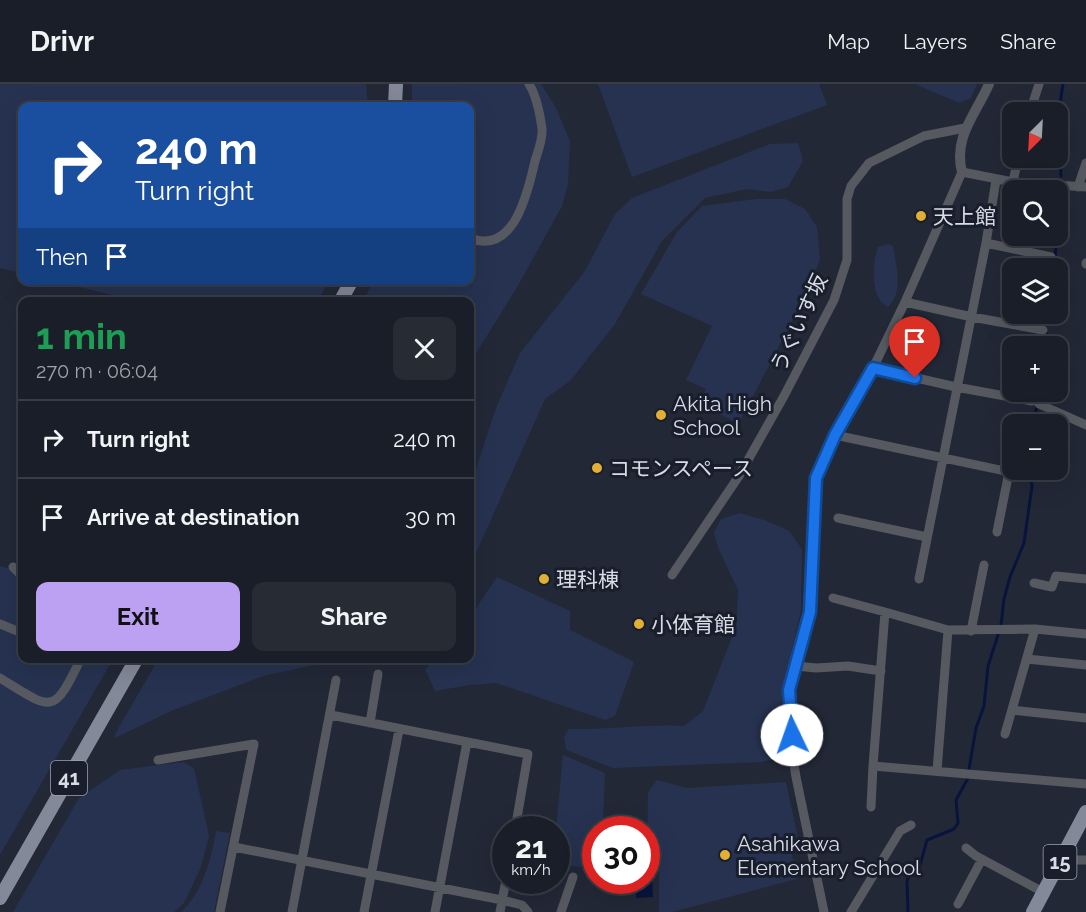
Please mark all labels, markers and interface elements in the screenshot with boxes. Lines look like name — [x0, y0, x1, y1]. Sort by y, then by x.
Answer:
text: Drivr — [30, 25, 94, 58]
text: Map — [827, 29, 870, 54]
text: Layers — [903, 29, 967, 54]
text: Share — [1000, 29, 1056, 54]
north arrow — [1002, 102, 1068, 168]
map controls — [1002, 102, 1068, 480]
text: 240 m — [135, 125, 258, 174]
icon: right — [36, 126, 114, 204]
text: Turn right — [135, 175, 254, 206]
button: search — [1002, 180, 1068, 246]
place label: 天上館 — [933, 204, 996, 229]
marker: 天上館 — [914, 209, 928, 223]
icon: arrive — [100, 240, 133, 273]
text: Then — [36, 244, 88, 270]
button: layers — [1002, 258, 1068, 324]
street label: うぐいす坂 — [765, 270, 833, 376]
text: 1 min — [36, 315, 127, 357]
pin — [889, 316, 940, 378]
button: close — [393, 317, 456, 380]
icon: arrive — [898, 325, 931, 358]
button: + — [1002, 336, 1068, 402]
text: 270 m · 06:04 — [36, 359, 158, 383]
place label: Akita High School — [673, 391, 772, 440]
marker: Akita High School — [654, 408, 668, 422]
button: − — [1002, 414, 1068, 480]
icon: right — [36, 423, 69, 456]
text: Turn right — [87, 426, 190, 452]
text: 240 m — [393, 426, 456, 452]
place label: コモンスペース — [609, 456, 753, 481]
marker: コモンスペース — [590, 461, 604, 475]
icon: arrive — [36, 501, 69, 534]
text: Arrive at destination — [87, 504, 300, 530]
text: 30 m — [405, 504, 456, 530]
place label: 理科棟 — [556, 567, 619, 592]
marker: 理科棟 — [537, 572, 551, 586]
button: Exit — [36, 582, 240, 651]
button: Share — [252, 582, 456, 651]
place label: 小体育館 — [651, 612, 735, 637]
marker: 小体育館 — [632, 617, 646, 631]
position arrow — [760, 703, 824, 767]
road number: 41 — [51, 761, 87, 795]
speed limit sign: 30 — [582, 816, 660, 894]
text: 21 — [515, 830, 547, 865]
place label: Asahikawa Elementary School — [737, 831, 921, 880]
road number: 15 — [1044, 845, 1076, 879]
marker: Asahikawa Elementary School — [718, 848, 732, 862]
text: km/h — [511, 861, 551, 879]

